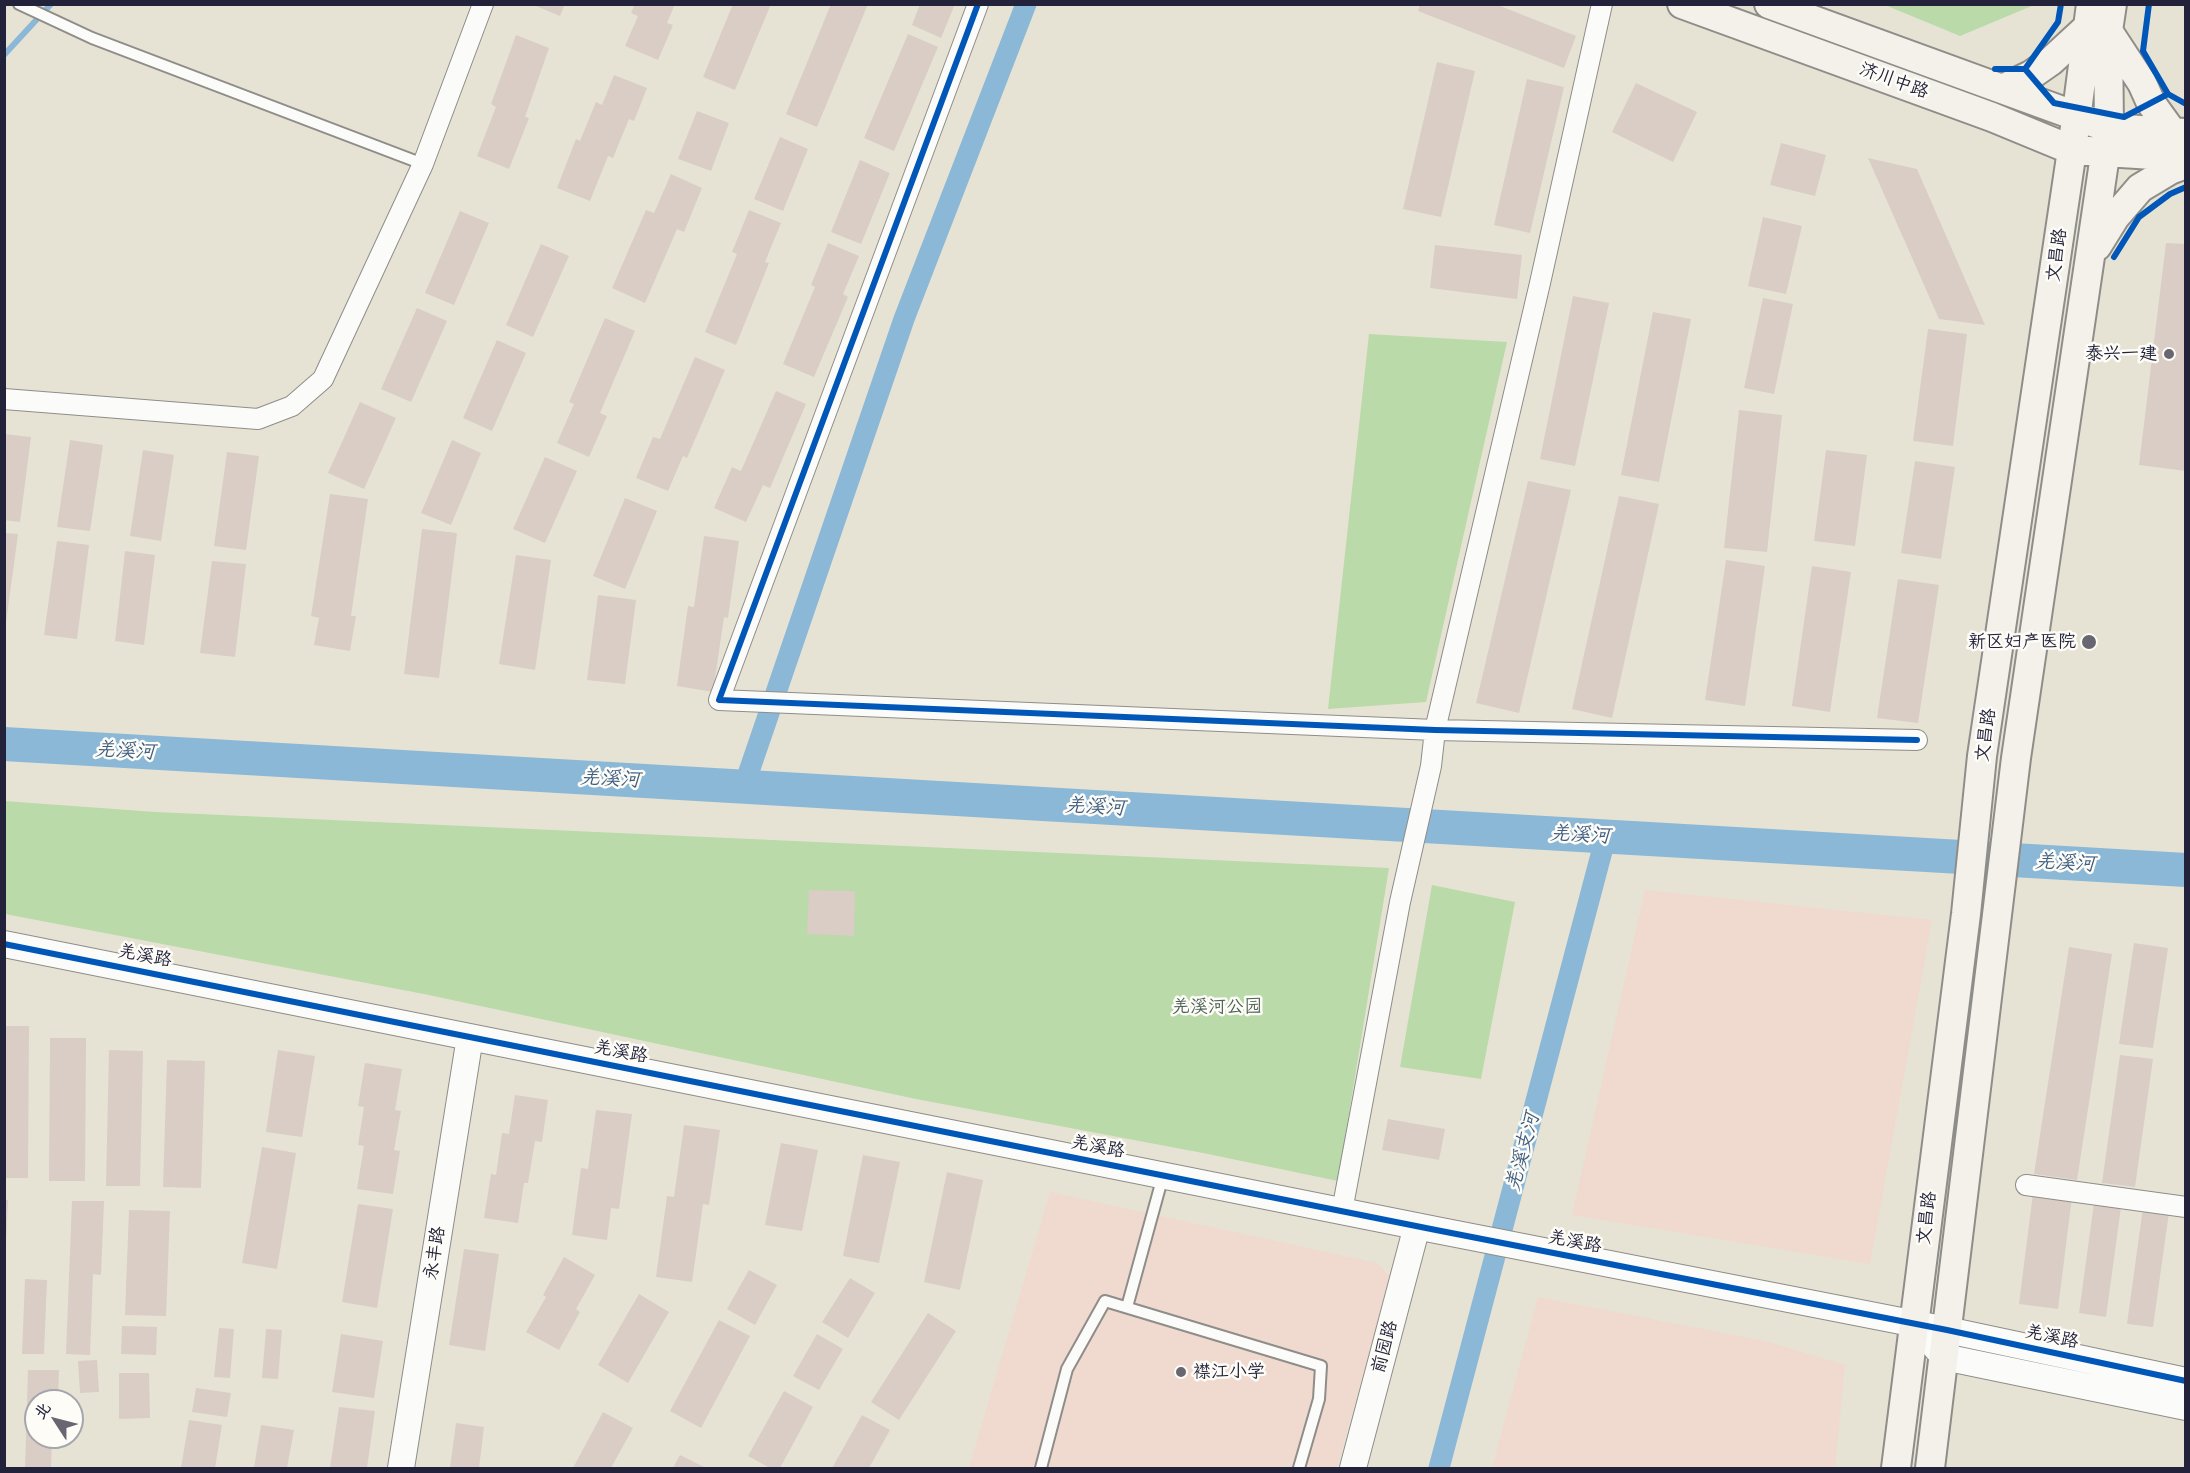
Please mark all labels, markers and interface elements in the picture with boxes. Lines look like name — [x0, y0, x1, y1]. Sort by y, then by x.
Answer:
street label: 济川中路 — [1856, 59, 1932, 103]
street label: 文昌路 — [2043, 227, 2071, 283]
place label: 泰兴一建 — [2085, 343, 2157, 365]
marker: 泰兴一建 — [2162, 347, 2176, 361]
place label: 新区妇产医院 — [1968, 631, 2076, 653]
marker: 新区妇产医院 — [2080, 633, 2098, 651]
street label: 文昌路 — [1972, 707, 2000, 763]
water label: 羌溪河 — [94, 737, 156, 765]
water label: 羌溪河 — [579, 765, 641, 793]
water label: 羌溪河 — [1064, 793, 1126, 821]
water label: 羌溪河 — [1549, 821, 1611, 849]
water label: 羌溪河 — [2034, 849, 2096, 877]
street label: 羌溪路 — [116, 940, 174, 972]
park label: 羌溪河公园 — [1172, 996, 1262, 1018]
street label: 羌溪路 — [592, 1036, 650, 1068]
water label: 羌溪支河 — [1501, 1110, 1545, 1194]
street label: 羌溪路 — [1069, 1131, 1127, 1163]
street label: 文昌路 — [1913, 1190, 1941, 1246]
street label: 永丰路 — [420, 1225, 450, 1281]
street label: 羌溪路 — [1546, 1226, 1604, 1258]
street label: 前园路 — [1368, 1318, 1402, 1376]
street label: 羌溪路 — [2023, 1321, 2081, 1353]
place label: 襟江小学 — [1193, 1361, 1265, 1383]
marker: 襟江小学 — [1174, 1365, 1188, 1379]
north arrow — [24, 1389, 84, 1449]
text: 北 — [27, 1396, 55, 1423]

